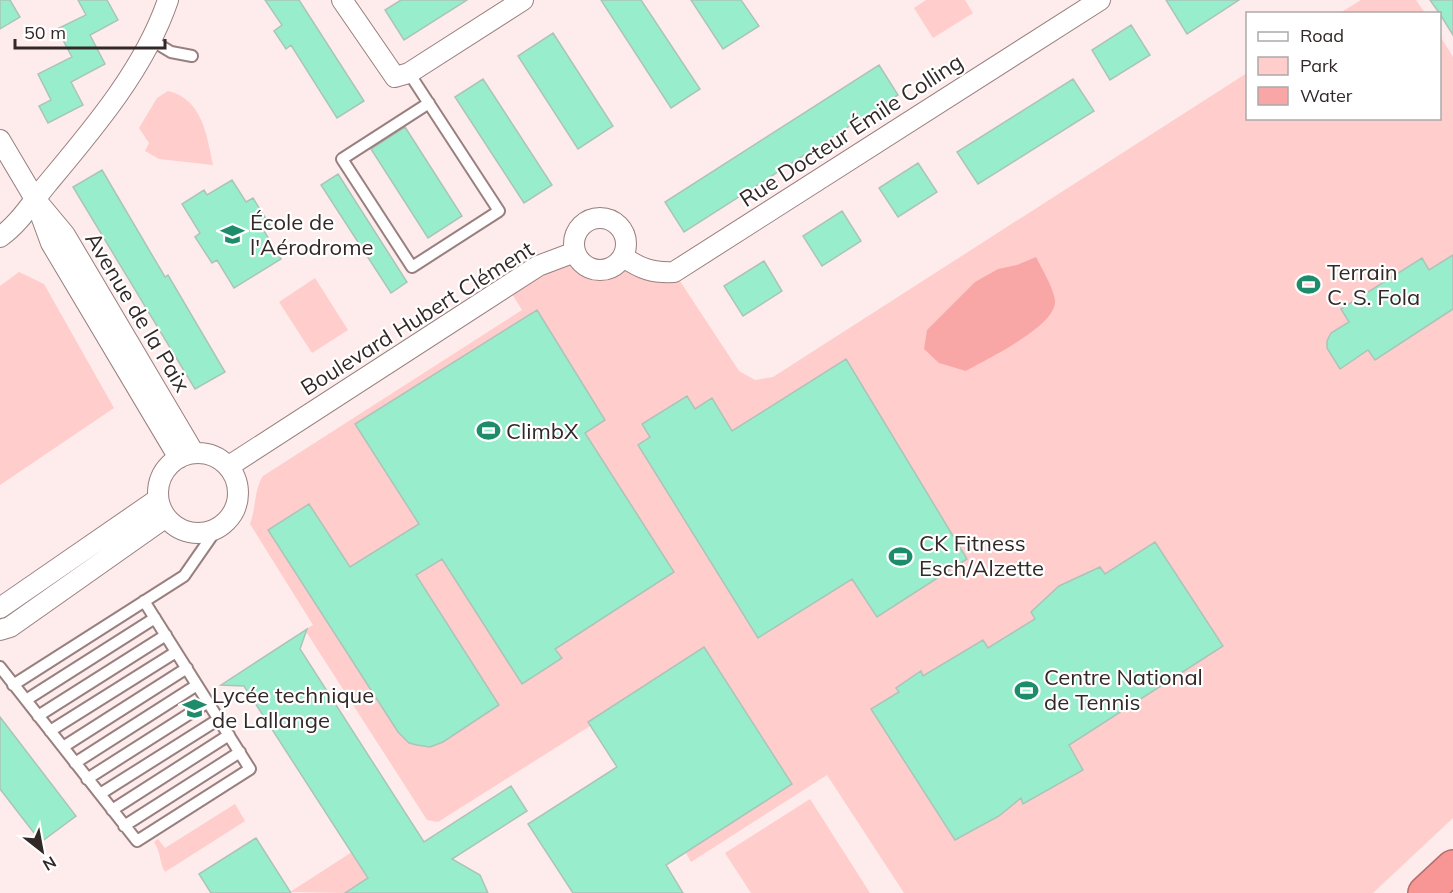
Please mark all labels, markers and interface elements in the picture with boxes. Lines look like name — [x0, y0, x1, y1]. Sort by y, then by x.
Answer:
scale bar — [15, 12, 165, 50]
legend — [1246, 12, 1441, 120]
text: 50 m — [24, 21, 66, 44]
text: Road — [1300, 24, 1344, 47]
street label: Rue Docteur Émile Colling — [734, 47, 968, 213]
text: Park — [1300, 54, 1339, 77]
text: Water — [1300, 84, 1353, 107]
place label: École de l'Aérodrome — [250, 208, 373, 261]
school or university icon: École de l'Aérodrome — [219, 222, 245, 248]
street label: Avenue de la Paix — [79, 227, 197, 397]
street label: Boulevard Hubert Clément — [295, 235, 539, 401]
place label: Terrain C. S. Fola — [1327, 258, 1420, 311]
sports icon: Terrain C. S. Fola — [1296, 272, 1322, 298]
place label: ClimbX — [506, 417, 579, 445]
sports icon: ClimbX — [475, 418, 501, 444]
place label: CK Fitness Esch/Alzette — [919, 529, 1044, 582]
sports icon: CK Fitness Esch/Alzette — [888, 543, 914, 569]
place label: Centre National de Tennis — [1044, 663, 1203, 716]
sports icon: Centre National de Tennis — [1013, 677, 1039, 703]
place label: Lycée technique de Lallange — [212, 681, 374, 734]
school or university icon: Lycée technique de Lallange — [181, 695, 207, 721]
north arrow — [12, 821, 72, 881]
text: N — [39, 852, 60, 876]

